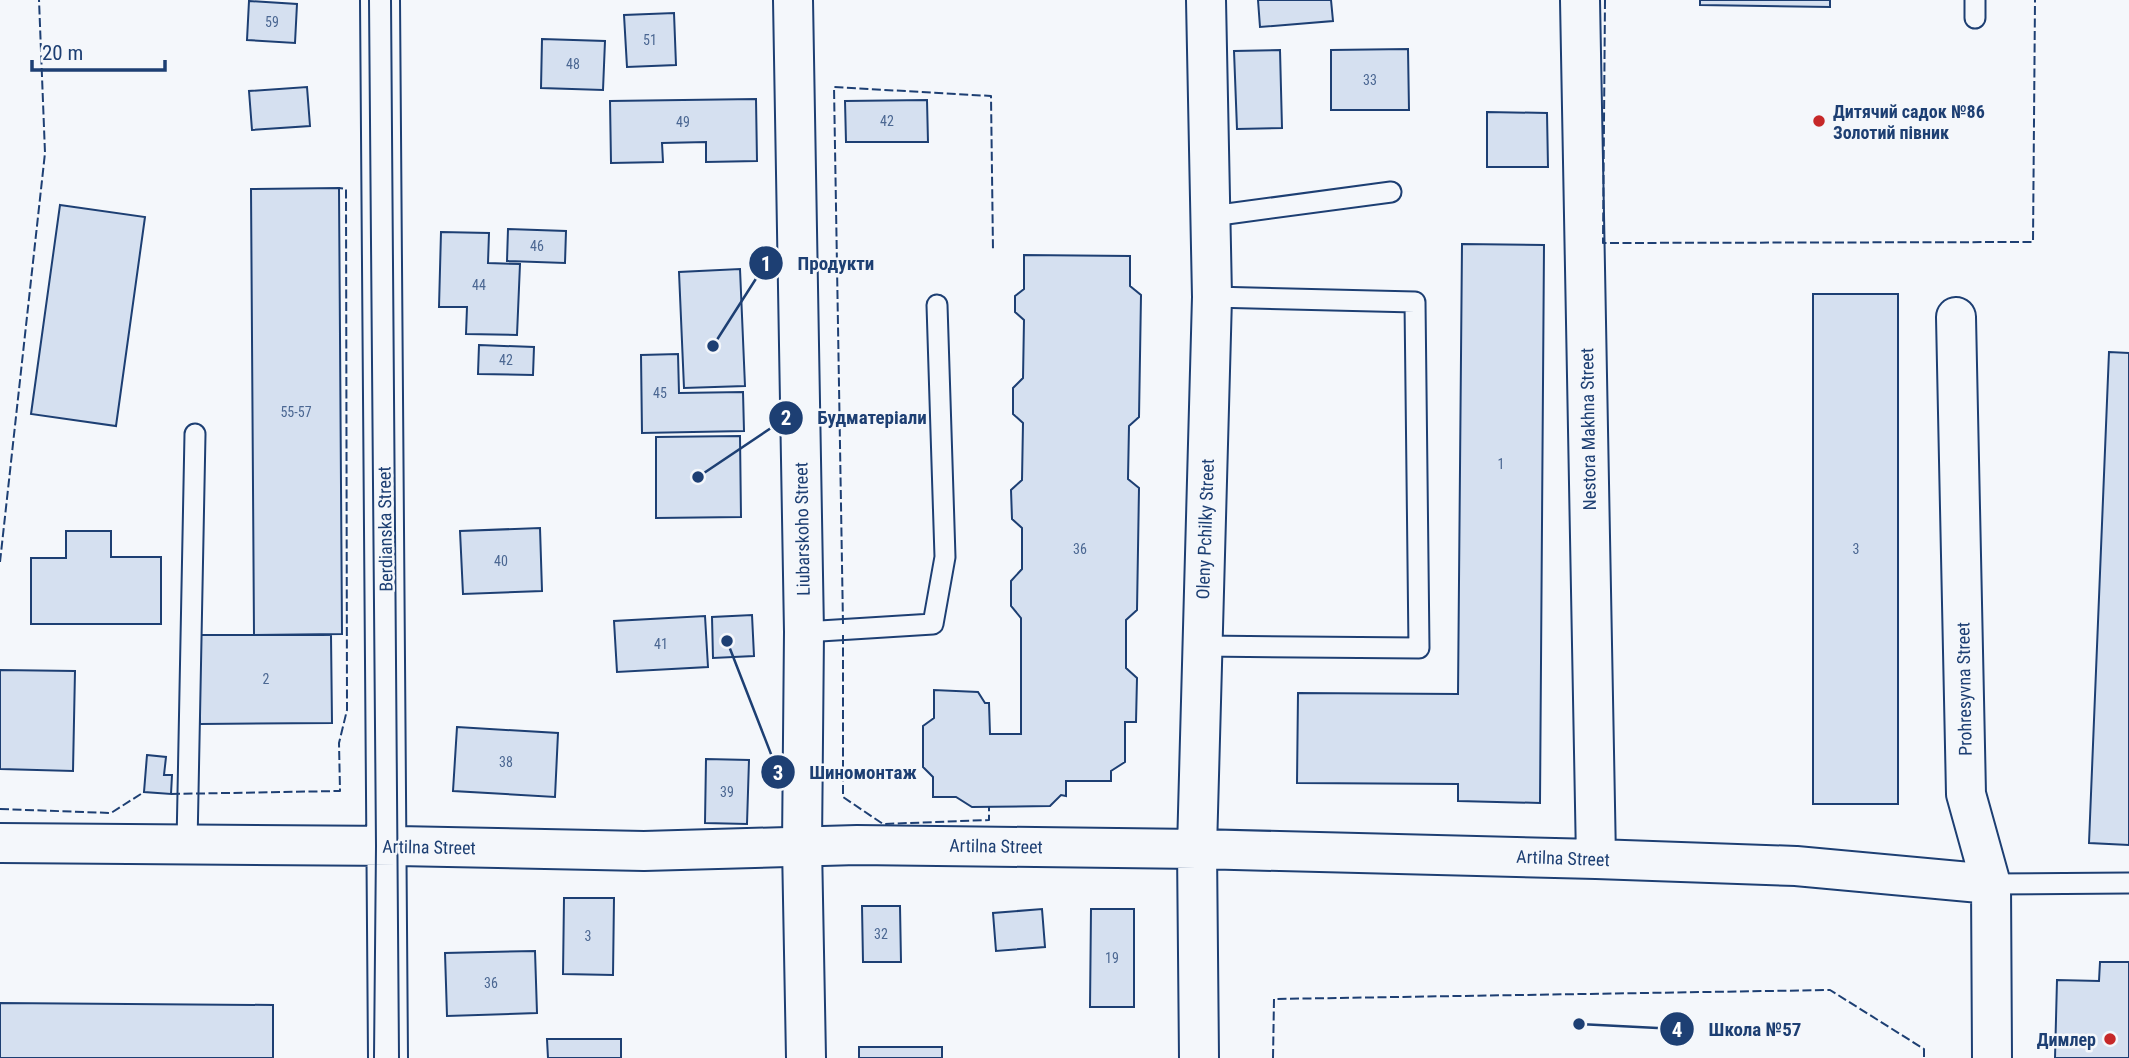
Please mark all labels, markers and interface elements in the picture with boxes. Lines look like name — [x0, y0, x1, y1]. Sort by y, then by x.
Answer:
house number: 59 — [265, 14, 279, 30]
scale bar — [32, 28, 164, 72]
house number: 51 — [643, 32, 657, 48]
text: 20 m — [42, 41, 83, 65]
house number: 48 — [566, 56, 580, 72]
house number: 33 — [1363, 72, 1377, 88]
place label: Дитячий садок №86 Золотий півник — [1833, 101, 1985, 143]
house number: 42 — [880, 113, 894, 129]
marker: Дитячий садок №86 Золотий півник — [1811, 113, 1827, 129]
house number: 49 — [676, 114, 690, 130]
house number: 46 — [530, 238, 544, 254]
callout: Продукти — [749, 243, 889, 283]
text: 1 — [761, 252, 771, 276]
text: Продукти — [798, 252, 874, 275]
house number: 44 — [472, 277, 486, 293]
street label: Nestora Makhna Street — [1576, 348, 1600, 510]
house number: 42 — [499, 352, 513, 368]
house number: 45 — [653, 385, 667, 401]
callout: Будматеріали — [768, 398, 941, 438]
house number: 55-57 — [280, 404, 312, 420]
text: 2 — [781, 406, 791, 430]
text: Будматеріали — [817, 406, 927, 429]
house number: 1 — [1498, 456, 1504, 472]
street label: Oleny Pchilky Street — [1192, 458, 1218, 600]
street label: Liubarskoho Street — [790, 462, 814, 596]
street label: Berdianska Street — [373, 466, 397, 592]
house number: 36 — [1073, 541, 1087, 557]
house number: 3 — [1853, 541, 1859, 557]
house number: 40 — [494, 553, 508, 569]
street label: Prohresyvna Street — [1952, 622, 1976, 756]
house number: 41 — [654, 636, 668, 652]
house number: 2 — [263, 671, 270, 687]
callout: Шиномонтаж — [761, 752, 931, 792]
house number: 38 — [499, 754, 513, 770]
text: 3 — [773, 761, 783, 785]
text: Шиномонтаж — [809, 761, 917, 784]
house number: 39 — [720, 784, 734, 800]
street label: Artilna Street — [949, 835, 1043, 857]
street label: Artilna Street — [382, 836, 476, 858]
street label: Artilna Street — [1516, 846, 1610, 870]
house number: 32 — [874, 926, 888, 942]
house number: 3 — [585, 928, 591, 944]
house number: 19 — [1105, 950, 1119, 966]
house number: 36 — [484, 975, 498, 991]
callout: Школа №57 — [1660, 1009, 1815, 1049]
text: 4 — [1672, 1018, 1682, 1042]
text: Школа №57 — [1709, 1018, 1801, 1041]
place label: Димлер — [2037, 1029, 2096, 1050]
marker: Димлер — [2102, 1031, 2118, 1047]

